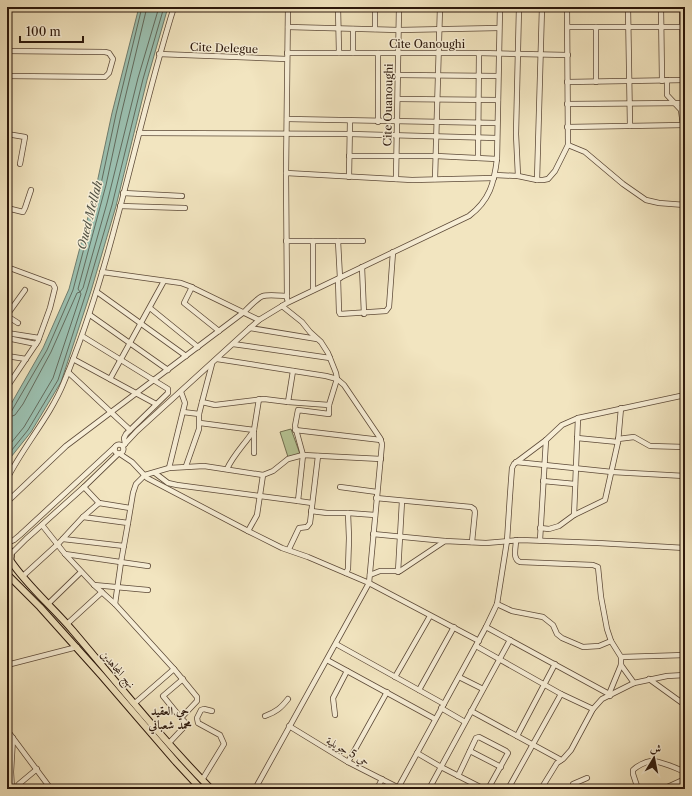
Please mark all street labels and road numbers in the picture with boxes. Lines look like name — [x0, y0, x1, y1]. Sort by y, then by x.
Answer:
street label: Cite Oanoughi — [389, 37, 466, 51]
street label: Cite Delegue — [190, 40, 258, 56]
street label: Cite Ouanoughi — [380, 63, 396, 147]
street label: نهج المجاهدين — [95, 647, 138, 693]
street label: حي 5 جويلية — [323, 733, 372, 770]

